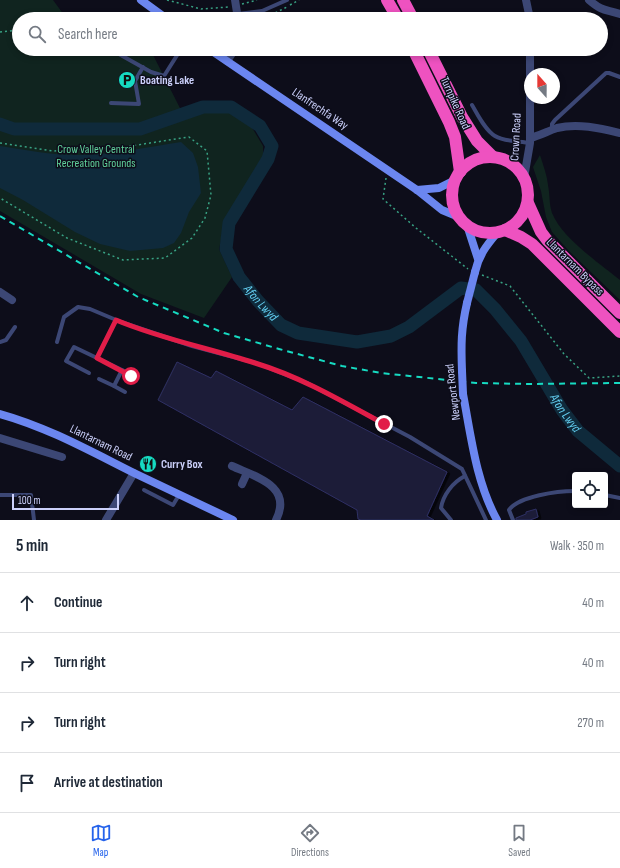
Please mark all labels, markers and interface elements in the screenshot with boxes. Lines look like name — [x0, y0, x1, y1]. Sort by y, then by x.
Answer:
search box — [12, 12, 608, 56]
icon: search — [26, 23, 48, 45]
text: Search here — [58, 25, 118, 44]
north arrow — [524, 68, 560, 104]
parking icon: Boating Lake — [117, 70, 137, 90]
place label: Boating Lake — [140, 73, 194, 88]
street label: Turnpike Road — [437, 74, 473, 132]
street label: Llanfrechfa Way — [289, 85, 351, 133]
street label: Crown Road — [507, 113, 525, 161]
park label: Crow Valley Central Recreation Grounds — [56, 142, 136, 171]
street label: Llantarnam Bypass — [543, 235, 607, 299]
water label: Afon Lwyd — [240, 281, 282, 325]
street label: Newport Road — [442, 363, 464, 421]
route start — [122, 367, 140, 385]
water label: Afon Lwyd — [546, 390, 585, 436]
route end — [375, 415, 393, 433]
street label: Llantarnam Road — [67, 421, 135, 465]
restaurant icon: Curry Box — [138, 454, 158, 474]
place label: Curry Box — [161, 457, 203, 472]
map controls — [572, 472, 608, 508]
button: locate — [572, 472, 608, 508]
scale bar — [12, 492, 119, 511]
text: 100 m — [18, 494, 40, 507]
text: 5 min — [16, 536, 48, 556]
text: Walk · 350 m — [550, 538, 604, 554]
icon: ahead — [16, 592, 38, 614]
text: Continue — [54, 593, 103, 612]
text: 40 m — [582, 595, 604, 611]
icon: right — [16, 652, 38, 674]
text: Turn right — [54, 653, 106, 672]
text: 40 m — [582, 655, 604, 671]
icon: right — [16, 712, 38, 734]
text: Turn right — [54, 713, 106, 732]
text: 270 m — [577, 715, 604, 731]
icon: arrive — [16, 772, 38, 794]
text: Arrive at destination — [54, 773, 163, 792]
tab: Map — [90, 822, 112, 859]
tab: Directions — [291, 822, 329, 859]
tab: Saved — [508, 822, 530, 859]

